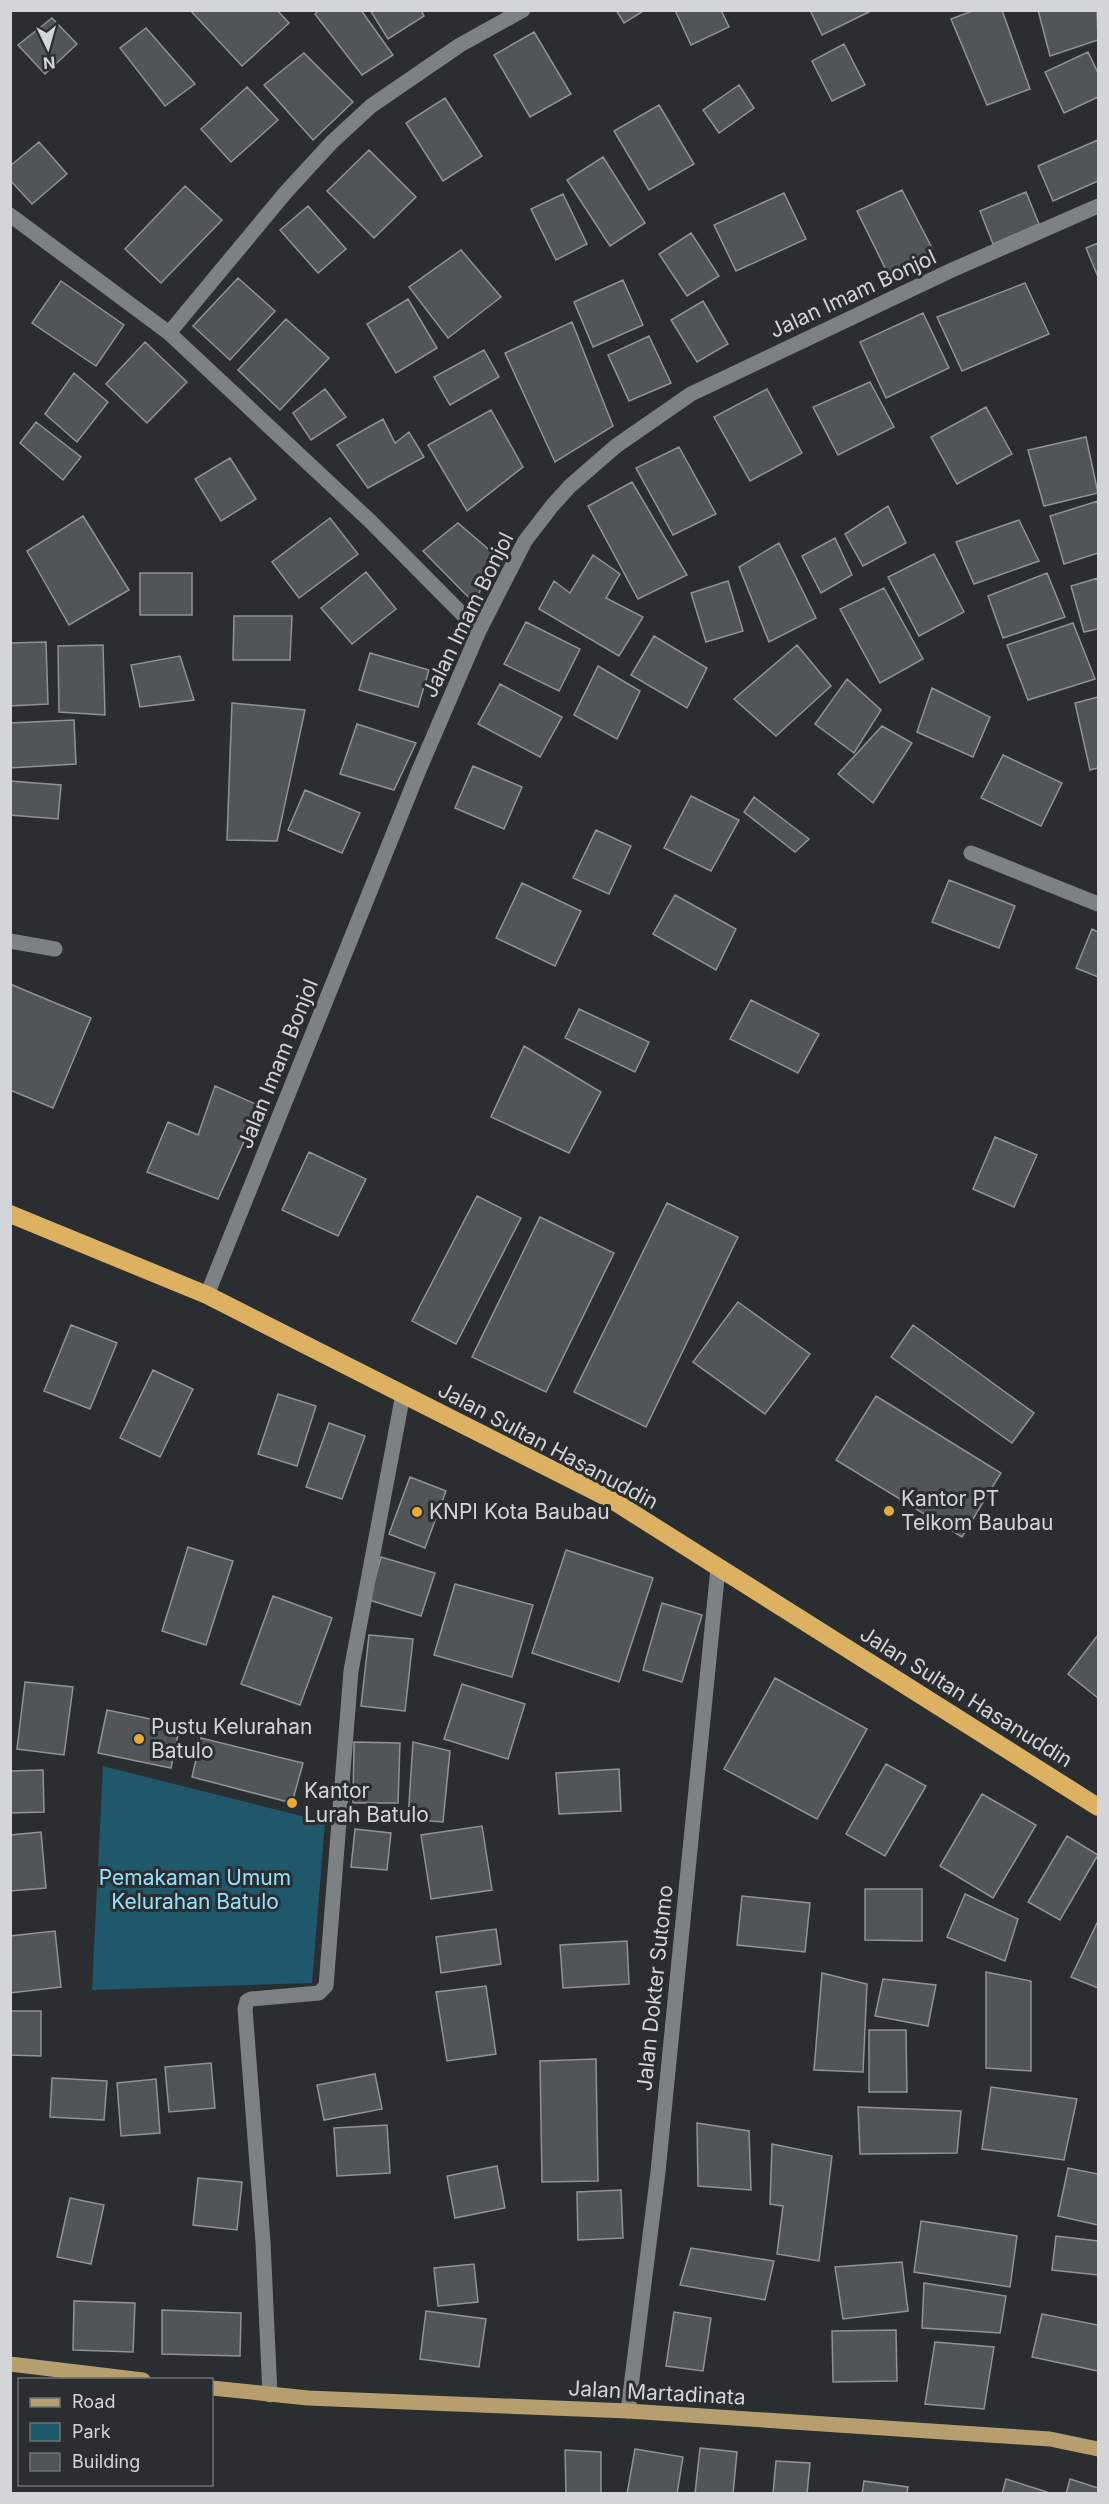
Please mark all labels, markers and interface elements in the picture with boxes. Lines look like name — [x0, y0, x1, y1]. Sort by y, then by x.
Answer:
north arrow — [18, 18, 78, 78]
text: N — [42, 52, 56, 73]
street label: Jalan Imam Bonjol — [766, 244, 940, 343]
street label: Jalan Imam Bonjol — [417, 528, 518, 701]
street label: Jalan Imam Bonjol — [232, 975, 323, 1152]
street label: Jalan Sultan Hasanuddin — [434, 1377, 663, 1514]
place label: Kantor PT Telkom Baubau — [901, 1486, 1053, 1535]
place label: KNPI Kota Baubau — [429, 1499, 610, 1524]
marker: Kantor PT Telkom Baubau — [882, 1504, 896, 1518]
marker: KNPI Kota Baubau — [410, 1505, 424, 1519]
street label: Jalan Sultan Hasanuddin — [855, 1621, 1077, 1772]
place label: Pustu Kelurahan Batulo — [151, 1714, 312, 1763]
marker: Pustu Kelurahan Batulo — [132, 1732, 146, 1746]
place label: Kantor Lurah Batulo — [304, 1778, 429, 1827]
marker: Kantor Lurah Batulo — [285, 1796, 299, 1810]
park label: Pemakaman Umum Kelurahan Batulo — [99, 1865, 291, 1914]
street label: Jalan Dokter Sutomo — [631, 1884, 678, 2092]
street label: Jalan Martadinata — [568, 2375, 746, 2410]
legend — [18, 2378, 213, 2486]
text: Road — [72, 2391, 115, 2412]
text: Park — [72, 2421, 111, 2442]
text: Building — [72, 2451, 140, 2472]

